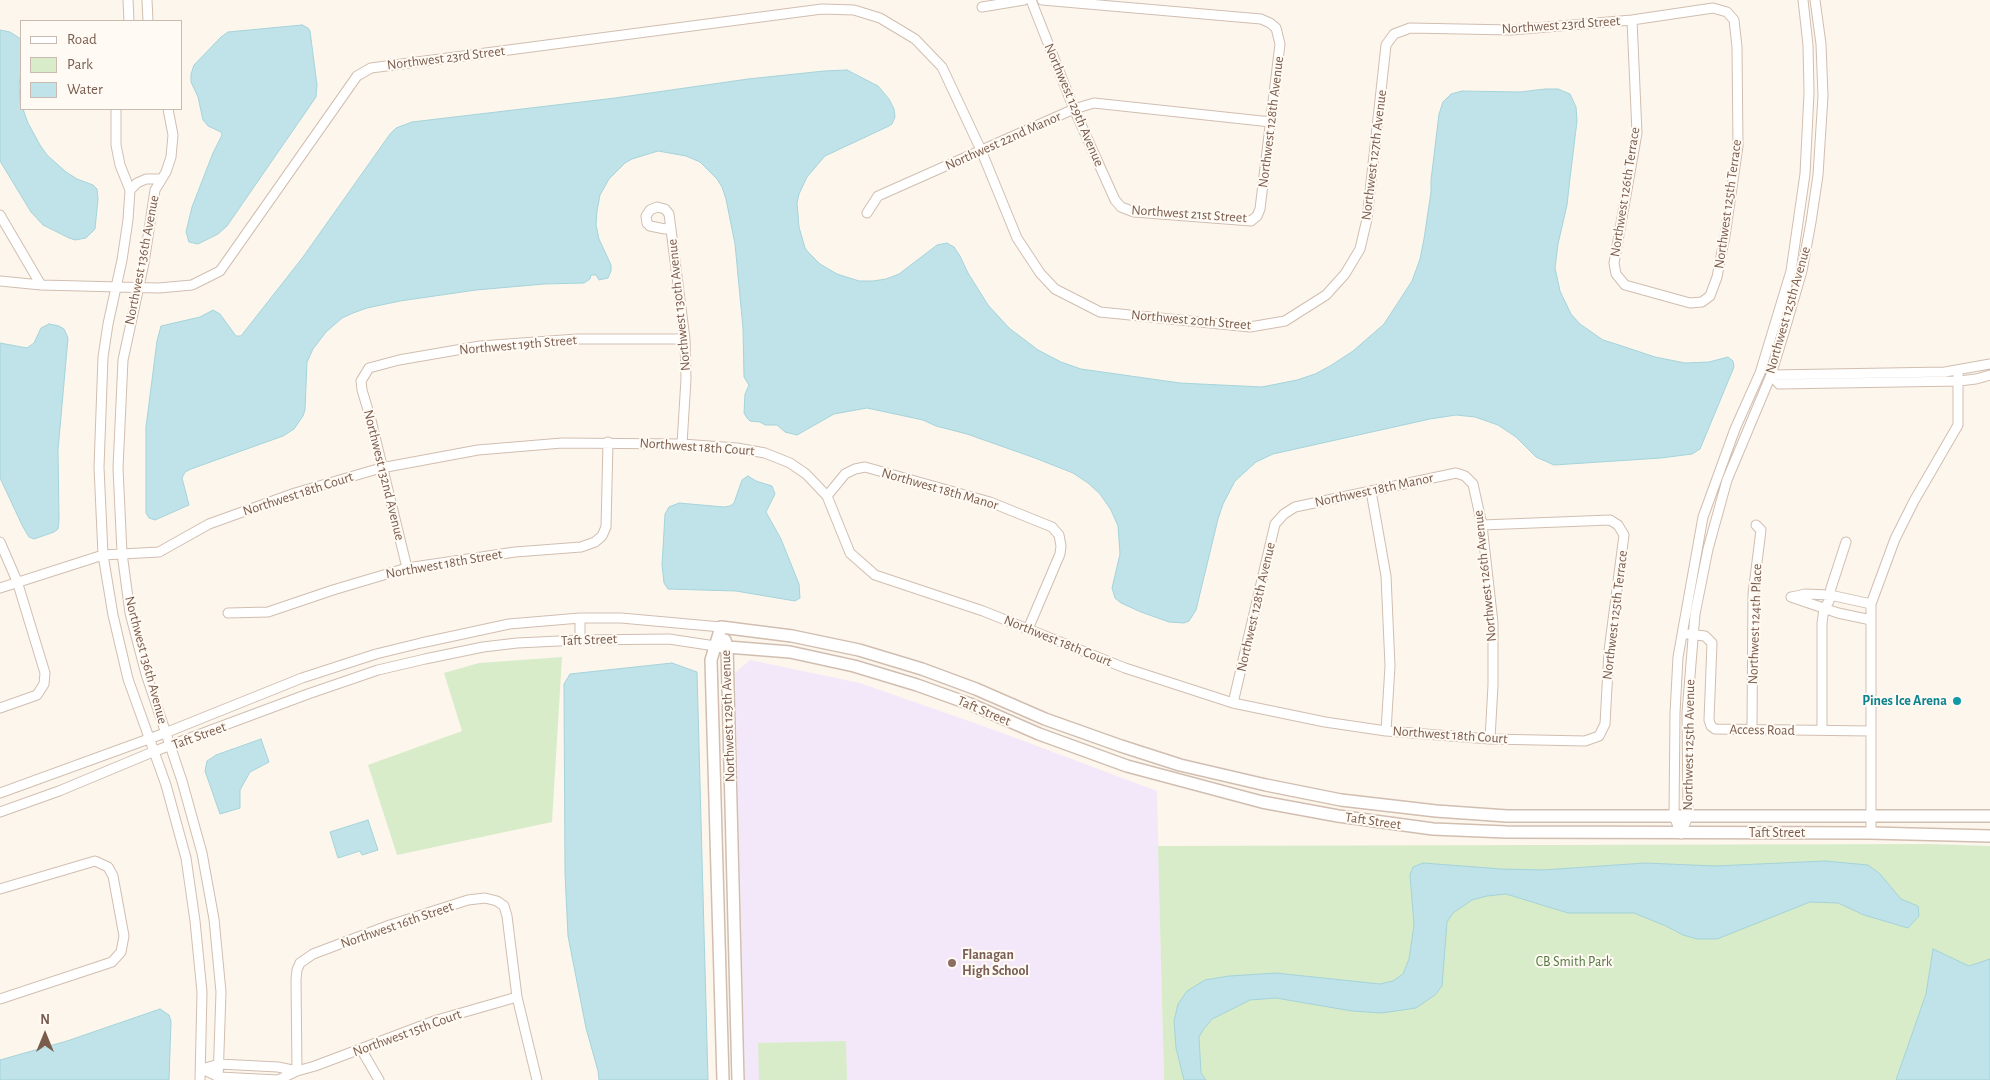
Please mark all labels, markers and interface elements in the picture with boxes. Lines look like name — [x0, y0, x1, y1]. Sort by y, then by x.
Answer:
street label: Northwest 23rd Street — [1501, 12, 1621, 38]
legend — [20, 20, 182, 110]
text: Road — [67, 32, 97, 47]
street label: Northwest 129th Avenue — [1040, 41, 1108, 169]
street label: Northwest 23rd Street — [386, 42, 506, 74]
street label: Northwest 128th Avenue — [1255, 55, 1287, 189]
text: Park — [67, 57, 93, 72]
text: Water — [67, 82, 103, 97]
street label: Northwest 127th Avenue — [1358, 89, 1390, 221]
street label: Northwest 22nd Manor — [943, 108, 1063, 174]
street label: Northwest 126th Terrace — [1606, 126, 1644, 258]
street label: Northwest 125th Terrace — [1711, 138, 1745, 270]
street label: Northwest 136th Avenue — [121, 194, 163, 326]
street label: Northwest 21st Street — [1131, 202, 1247, 226]
street label: Northwest 130th Avenue — [664, 238, 694, 372]
street label: Northwest 125th Avenue — [1762, 244, 1814, 376]
street label: Northwest 20th Street — [1130, 306, 1252, 334]
street label: Northwest 19th Street — [458, 331, 578, 359]
street label: Northwest 132nd Avenue — [360, 408, 408, 542]
street label: Northwest 18th Court — [639, 435, 755, 459]
street label: Northwest 18th Manor — [880, 464, 1000, 514]
street label: Northwest 18th Court — [241, 468, 355, 520]
street label: Northwest 18th Manor — [1313, 469, 1435, 511]
street label: Northwest 126th Avenue — [1470, 509, 1500, 643]
street label: Northwest 128th Avenue — [1233, 541, 1279, 673]
street label: Northwest 18th Street — [384, 545, 504, 583]
street label: Northwest 125th Terrace — [1599, 549, 1631, 681]
street label: Northwest 124th Place — [1744, 563, 1766, 685]
street label: Northwest 136th Avenue — [121, 594, 171, 726]
street label: Northwest 18th Court — [1002, 612, 1114, 670]
street label: Taft Street — [561, 631, 617, 649]
street label: Northwest 129th Avenue — [717, 650, 739, 782]
street label: Northwest 125th Avenue — [1679, 679, 1699, 811]
street label: Taft Street — [955, 692, 1013, 730]
place label: Pines Ice Arena — [1862, 693, 1947, 709]
marker: Pines Ice Arena — [1951, 695, 1963, 707]
street label: Taft Street — [170, 718, 228, 754]
street label: Access Road — [1729, 721, 1795, 739]
street label: Northwest 18th Court — [1392, 723, 1508, 747]
street label: Taft Street — [1344, 809, 1402, 833]
street label: Taft Street — [1749, 825, 1805, 841]
street label: Northwest 16th Street — [338, 898, 456, 952]
place label: Flanagan High School — [962, 947, 1029, 980]
park label: CB Smith Park — [1536, 954, 1612, 970]
marker: Flanagan High School — [946, 957, 958, 969]
street label: Northwest 15th Court — [350, 1006, 464, 1060]
north arrow — [20, 1010, 70, 1060]
text: N — [40, 1013, 50, 1027]

